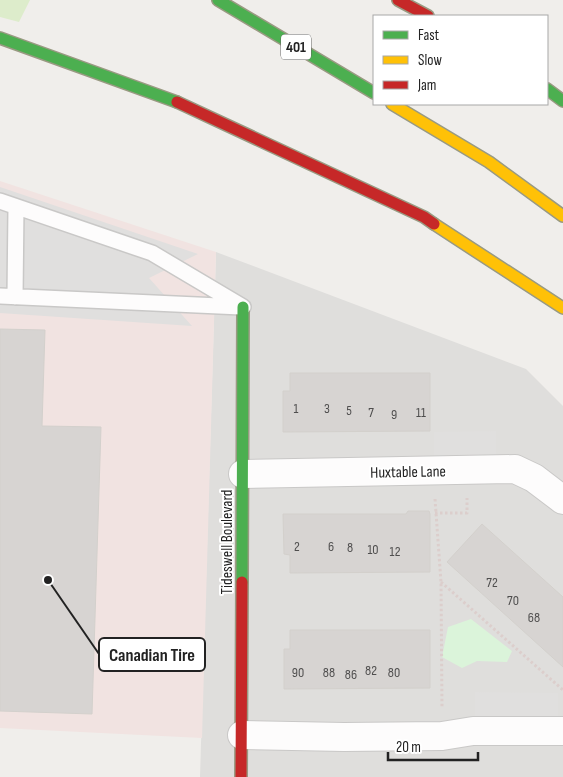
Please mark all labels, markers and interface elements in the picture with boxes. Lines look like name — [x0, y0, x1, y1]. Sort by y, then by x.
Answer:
legend — [373, 15, 548, 105]
text: Fast — [418, 26, 440, 45]
road number: 401 — [281, 34, 311, 60]
text: Slow — [418, 51, 442, 70]
text: Jam — [417, 76, 436, 95]
house number: 1 — [294, 400, 299, 417]
house number: 3 — [324, 400, 330, 417]
house number: 5 — [346, 402, 352, 419]
house number: 7 — [368, 404, 374, 421]
house number: 11 — [416, 404, 426, 421]
house number: 9 — [391, 406, 397, 423]
street label: Huxtable Lane — [370, 462, 446, 483]
street label: Tideswell Boulevard — [218, 489, 237, 595]
house number: 2 — [294, 538, 300, 555]
house number: 6 — [328, 538, 334, 555]
house number: 8 — [347, 539, 353, 556]
house number: 10 — [367, 541, 379, 558]
house number: 12 — [390, 543, 401, 560]
house number: 72 — [486, 574, 498, 591]
house number: 70 — [507, 592, 519, 609]
house number: 68 — [528, 609, 540, 626]
callout: Canadian Tire — [99, 638, 205, 671]
text: Canadian Tire — [109, 645, 195, 666]
house number: 82 — [365, 662, 377, 679]
house number: 90 — [292, 664, 304, 681]
house number: 88 — [323, 664, 335, 681]
house number: 80 — [388, 664, 400, 681]
house number: 86 — [345, 666, 357, 683]
scale bar — [388, 730, 478, 762]
text: 20 m — [396, 738, 421, 757]

